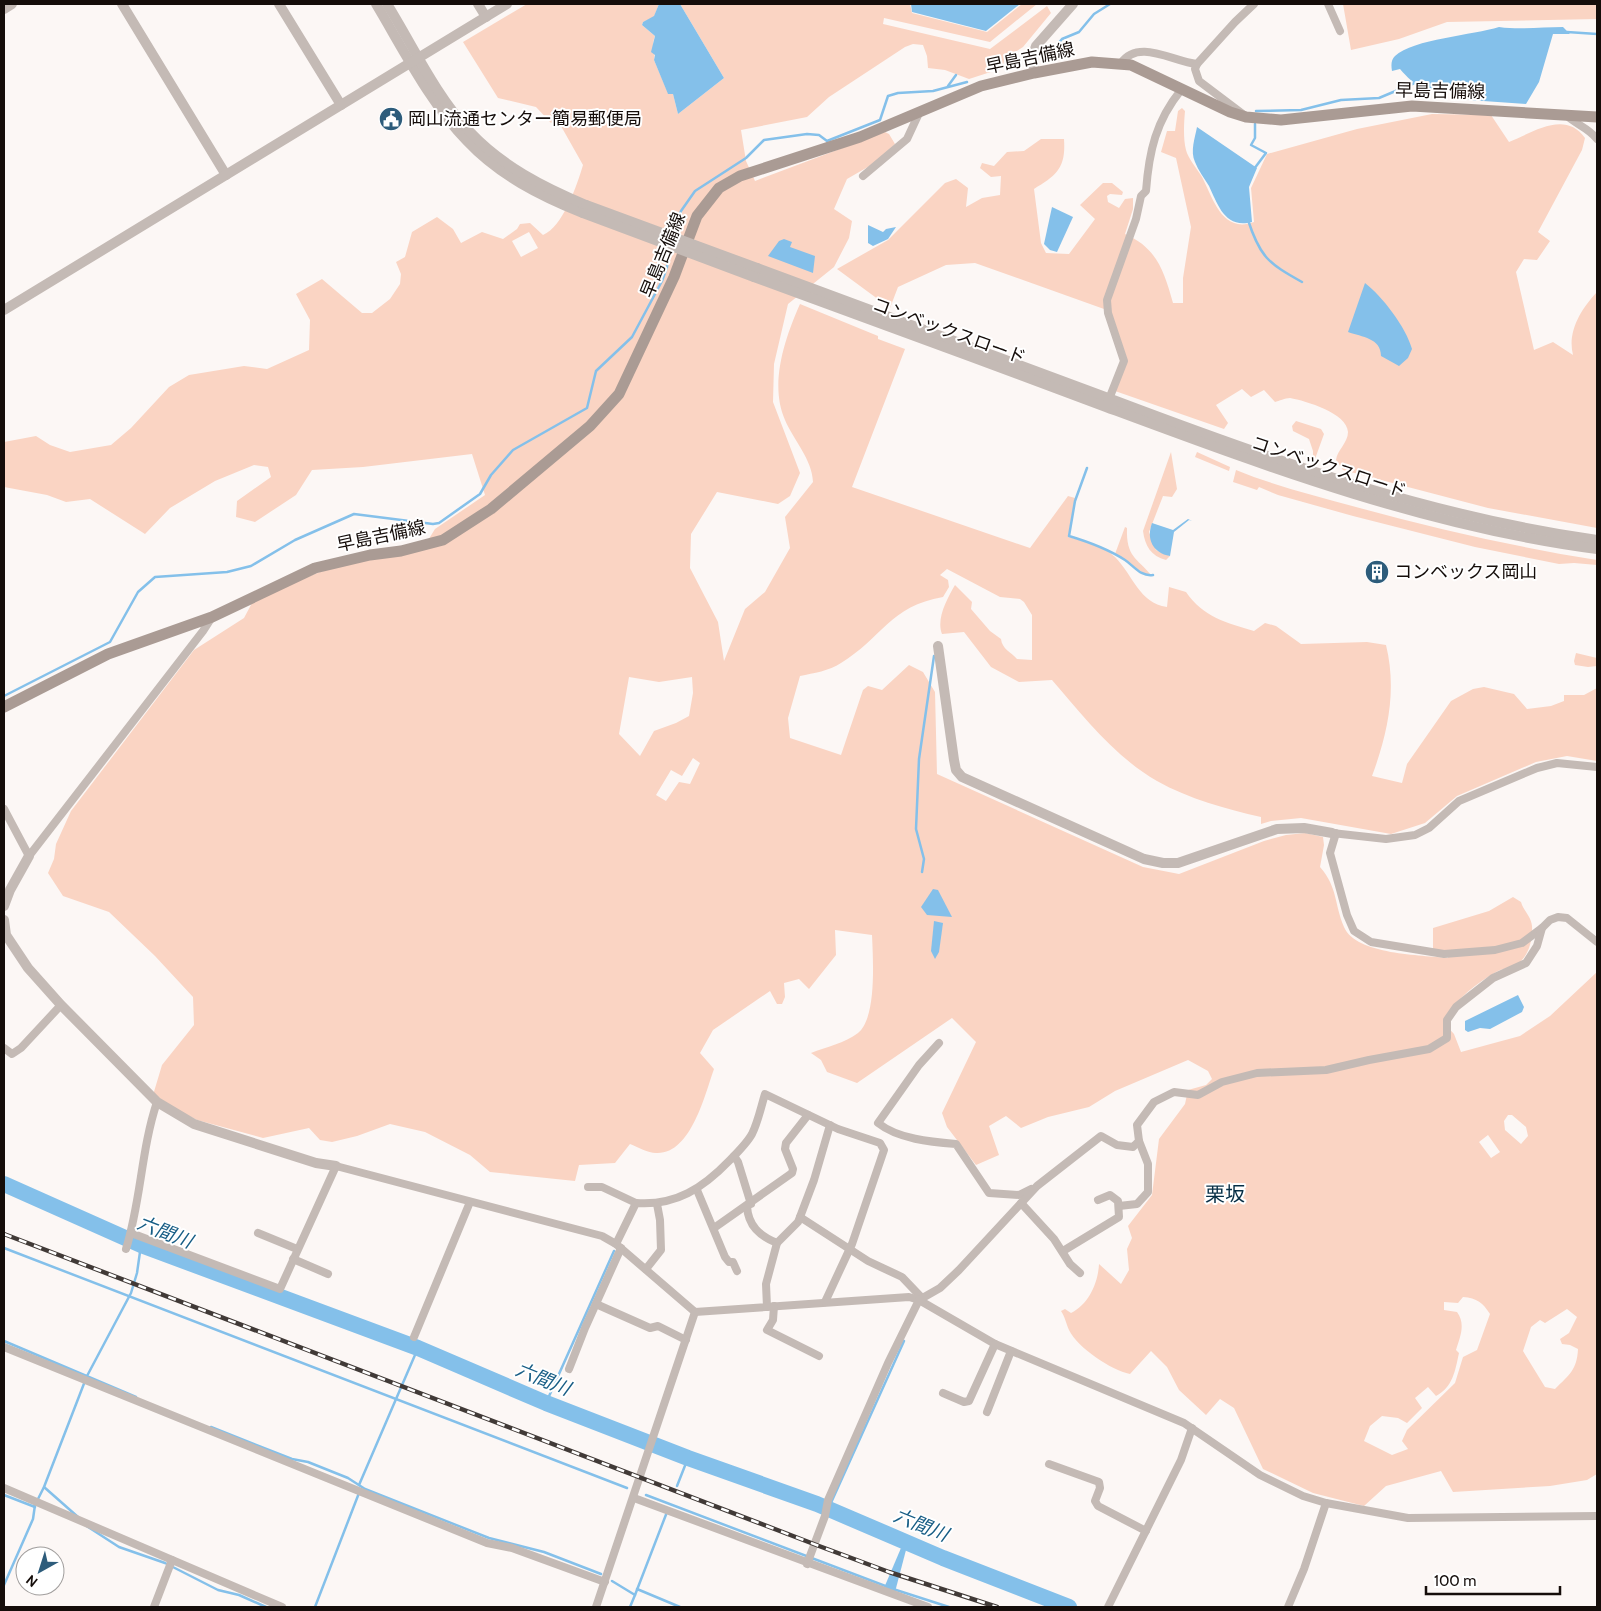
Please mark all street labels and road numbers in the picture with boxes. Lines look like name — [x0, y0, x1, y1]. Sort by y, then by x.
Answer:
street label: 早島吉備線 — [984, 38, 1076, 78]
street label: 早島吉備線 — [1395, 79, 1485, 103]
street label: 早島吉備線 — [636, 209, 690, 301]
street label: コンベックスロード — [869, 293, 1029, 369]
street label: コンベックスロード — [1249, 432, 1409, 502]
street label: 早島吉備線 — [335, 516, 427, 556]

